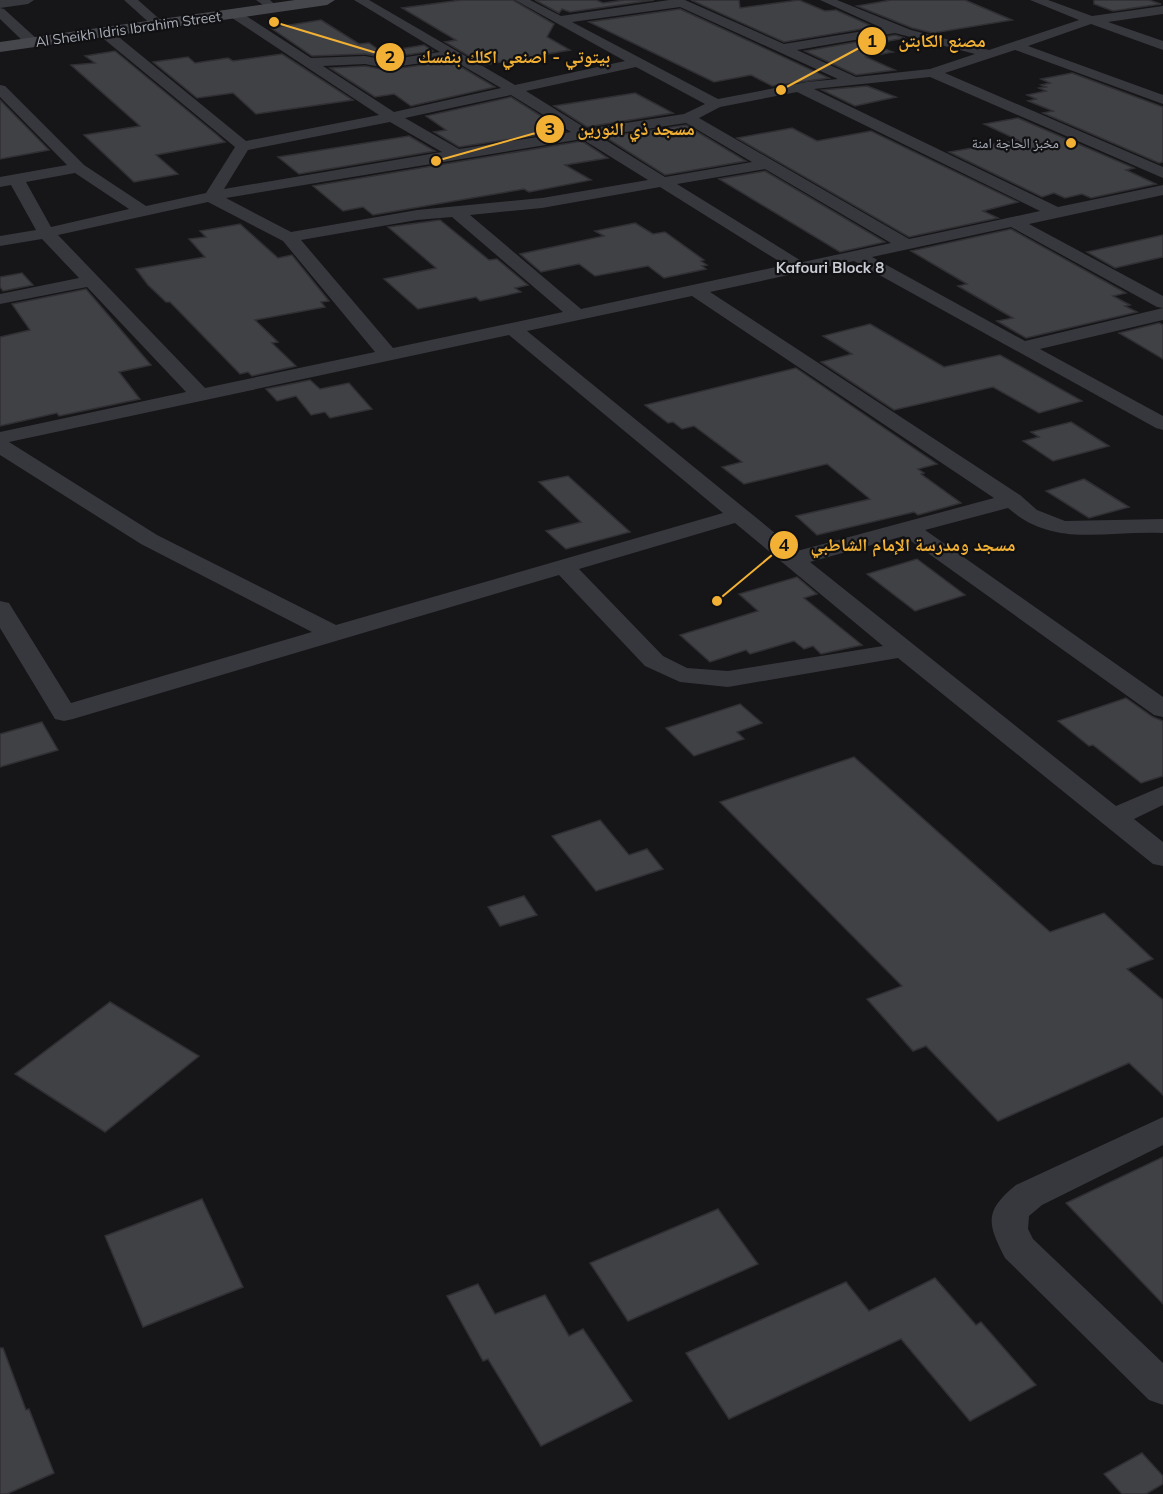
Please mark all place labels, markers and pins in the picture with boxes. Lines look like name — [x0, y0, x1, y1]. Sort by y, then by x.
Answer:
callout: مصنع الكابتن — [857, 23, 998, 59]
callout: بيتوتي - اصنعي اكلك بنفسك — [375, 39, 622, 75]
callout: مسجد ذي النورين — [535, 111, 706, 147]
place label: مخبز الحاجة امنة — [972, 134, 1059, 152]
marker: مخبز الحاجة امنة — [1064, 136, 1078, 150]
callout: مسجد ومدرسة الإمام الشاطبي — [769, 527, 1028, 563]

